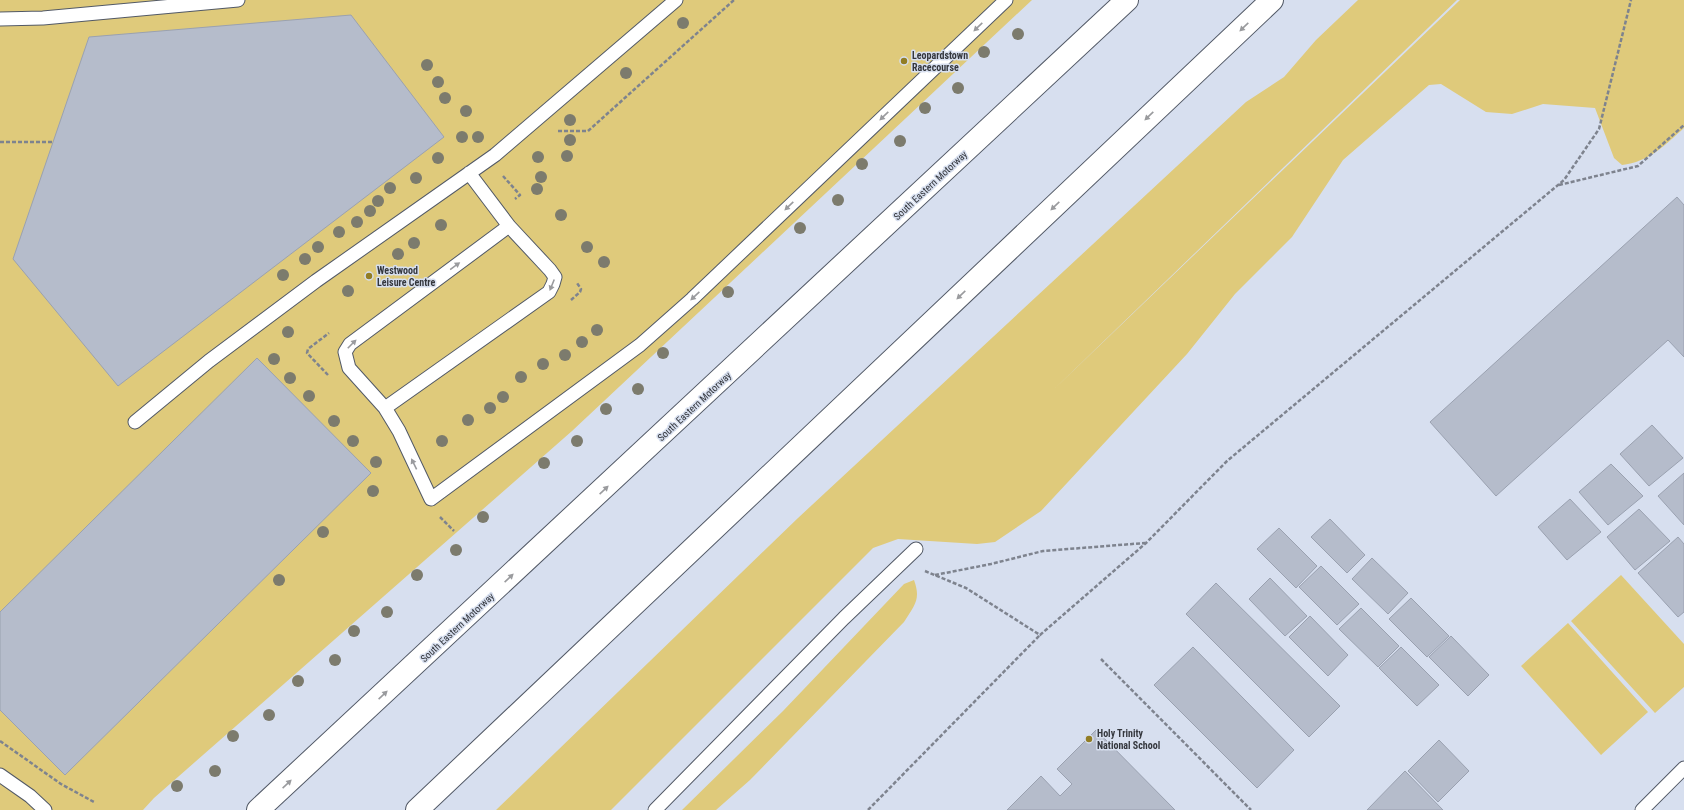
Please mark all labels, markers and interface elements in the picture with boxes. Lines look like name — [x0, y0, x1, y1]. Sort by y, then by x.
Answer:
one-way arrow — [973, 22, 983, 32]
one-way arrow — [1239, 22, 1249, 32]
place label: Leopardstown Racecourse — [912, 50, 968, 73]
marker: Leopardstown Racecourse — [899, 56, 909, 66]
one-way arrow — [878, 112, 889, 121]
one-way arrow — [1144, 112, 1155, 121]
street label: South Eastern Motorway — [891, 149, 969, 222]
one-way arrow — [784, 201, 794, 211]
one-way arrow — [1050, 201, 1060, 211]
one-way arrow — [450, 262, 461, 271]
place label: Westwood Leisure Centre — [377, 265, 436, 288]
marker: Westwood Leisure Centre — [364, 271, 374, 281]
one-way arrow — [548, 280, 554, 292]
one-way arrow — [690, 291, 700, 301]
one-way arrow — [956, 291, 966, 300]
one-way arrow — [347, 339, 356, 349]
street label: South Eastern Motorway — [655, 370, 733, 443]
one-way arrow — [411, 458, 418, 470]
one-way arrow — [599, 485, 609, 494]
one-way arrow — [504, 574, 513, 583]
street label: South Eastern Motorway — [418, 591, 496, 664]
one-way arrow — [378, 691, 388, 700]
place label: Holy Trinity National School — [1097, 728, 1160, 751]
marker: Holy Trinity National School — [1084, 734, 1094, 744]
one-way arrow — [282, 779, 292, 788]

